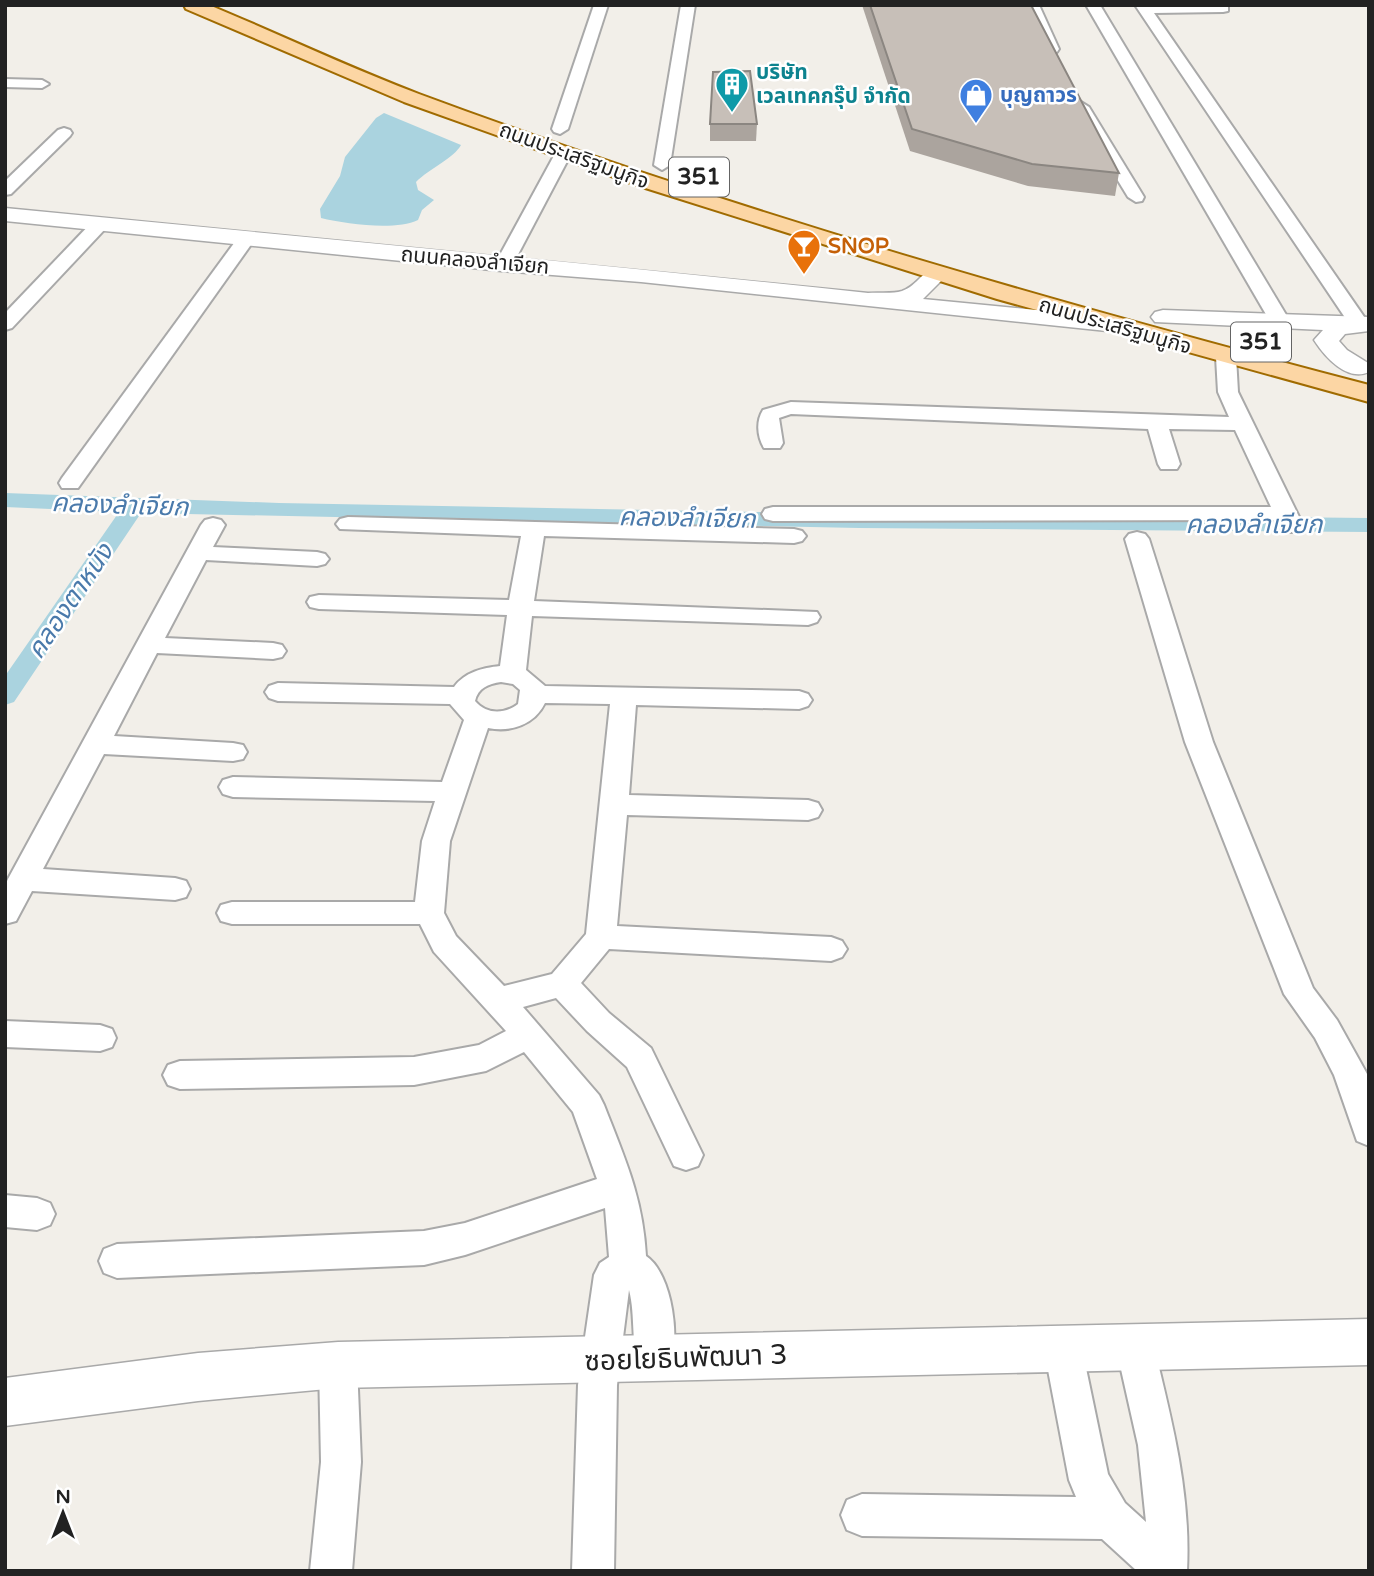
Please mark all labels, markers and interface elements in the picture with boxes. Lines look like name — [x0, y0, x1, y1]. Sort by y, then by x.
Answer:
place label: บริษัท เวลเทคกรุ๊ป จำกัด — [756, 60, 911, 109]
building icon: บริษัท เวลเทคกรุ๊ป จำกัด — [713, 65, 751, 114]
shop icon: บุญถาวร — [957, 76, 995, 125]
place label: บุญถาวร — [1000, 83, 1077, 108]
street label: ถนนประเสริฐมนูกิจ — [496, 117, 652, 195]
road number: 351 — [669, 158, 729, 196]
bar icon: SNOP — [785, 227, 823, 276]
place label: SNOP — [828, 234, 889, 259]
street label: ถนนคลองลำเจียก — [400, 242, 550, 280]
street label: ถนนประเสริฐมนูกิจ — [1036, 292, 1194, 360]
road number: 351 — [1231, 322, 1291, 362]
water label: คลองลำเจียก — [51, 487, 190, 523]
water label: คลองลำเจียก — [618, 501, 757, 535]
water label: คลองลำเจียก — [1186, 509, 1324, 540]
water label: คลองตาหนัง — [20, 537, 120, 664]
street label: ซอยโยธินพัฒนา 3 — [584, 1337, 788, 1379]
north arrow — [28, 1478, 98, 1548]
text: N — [55, 1486, 71, 1508]

